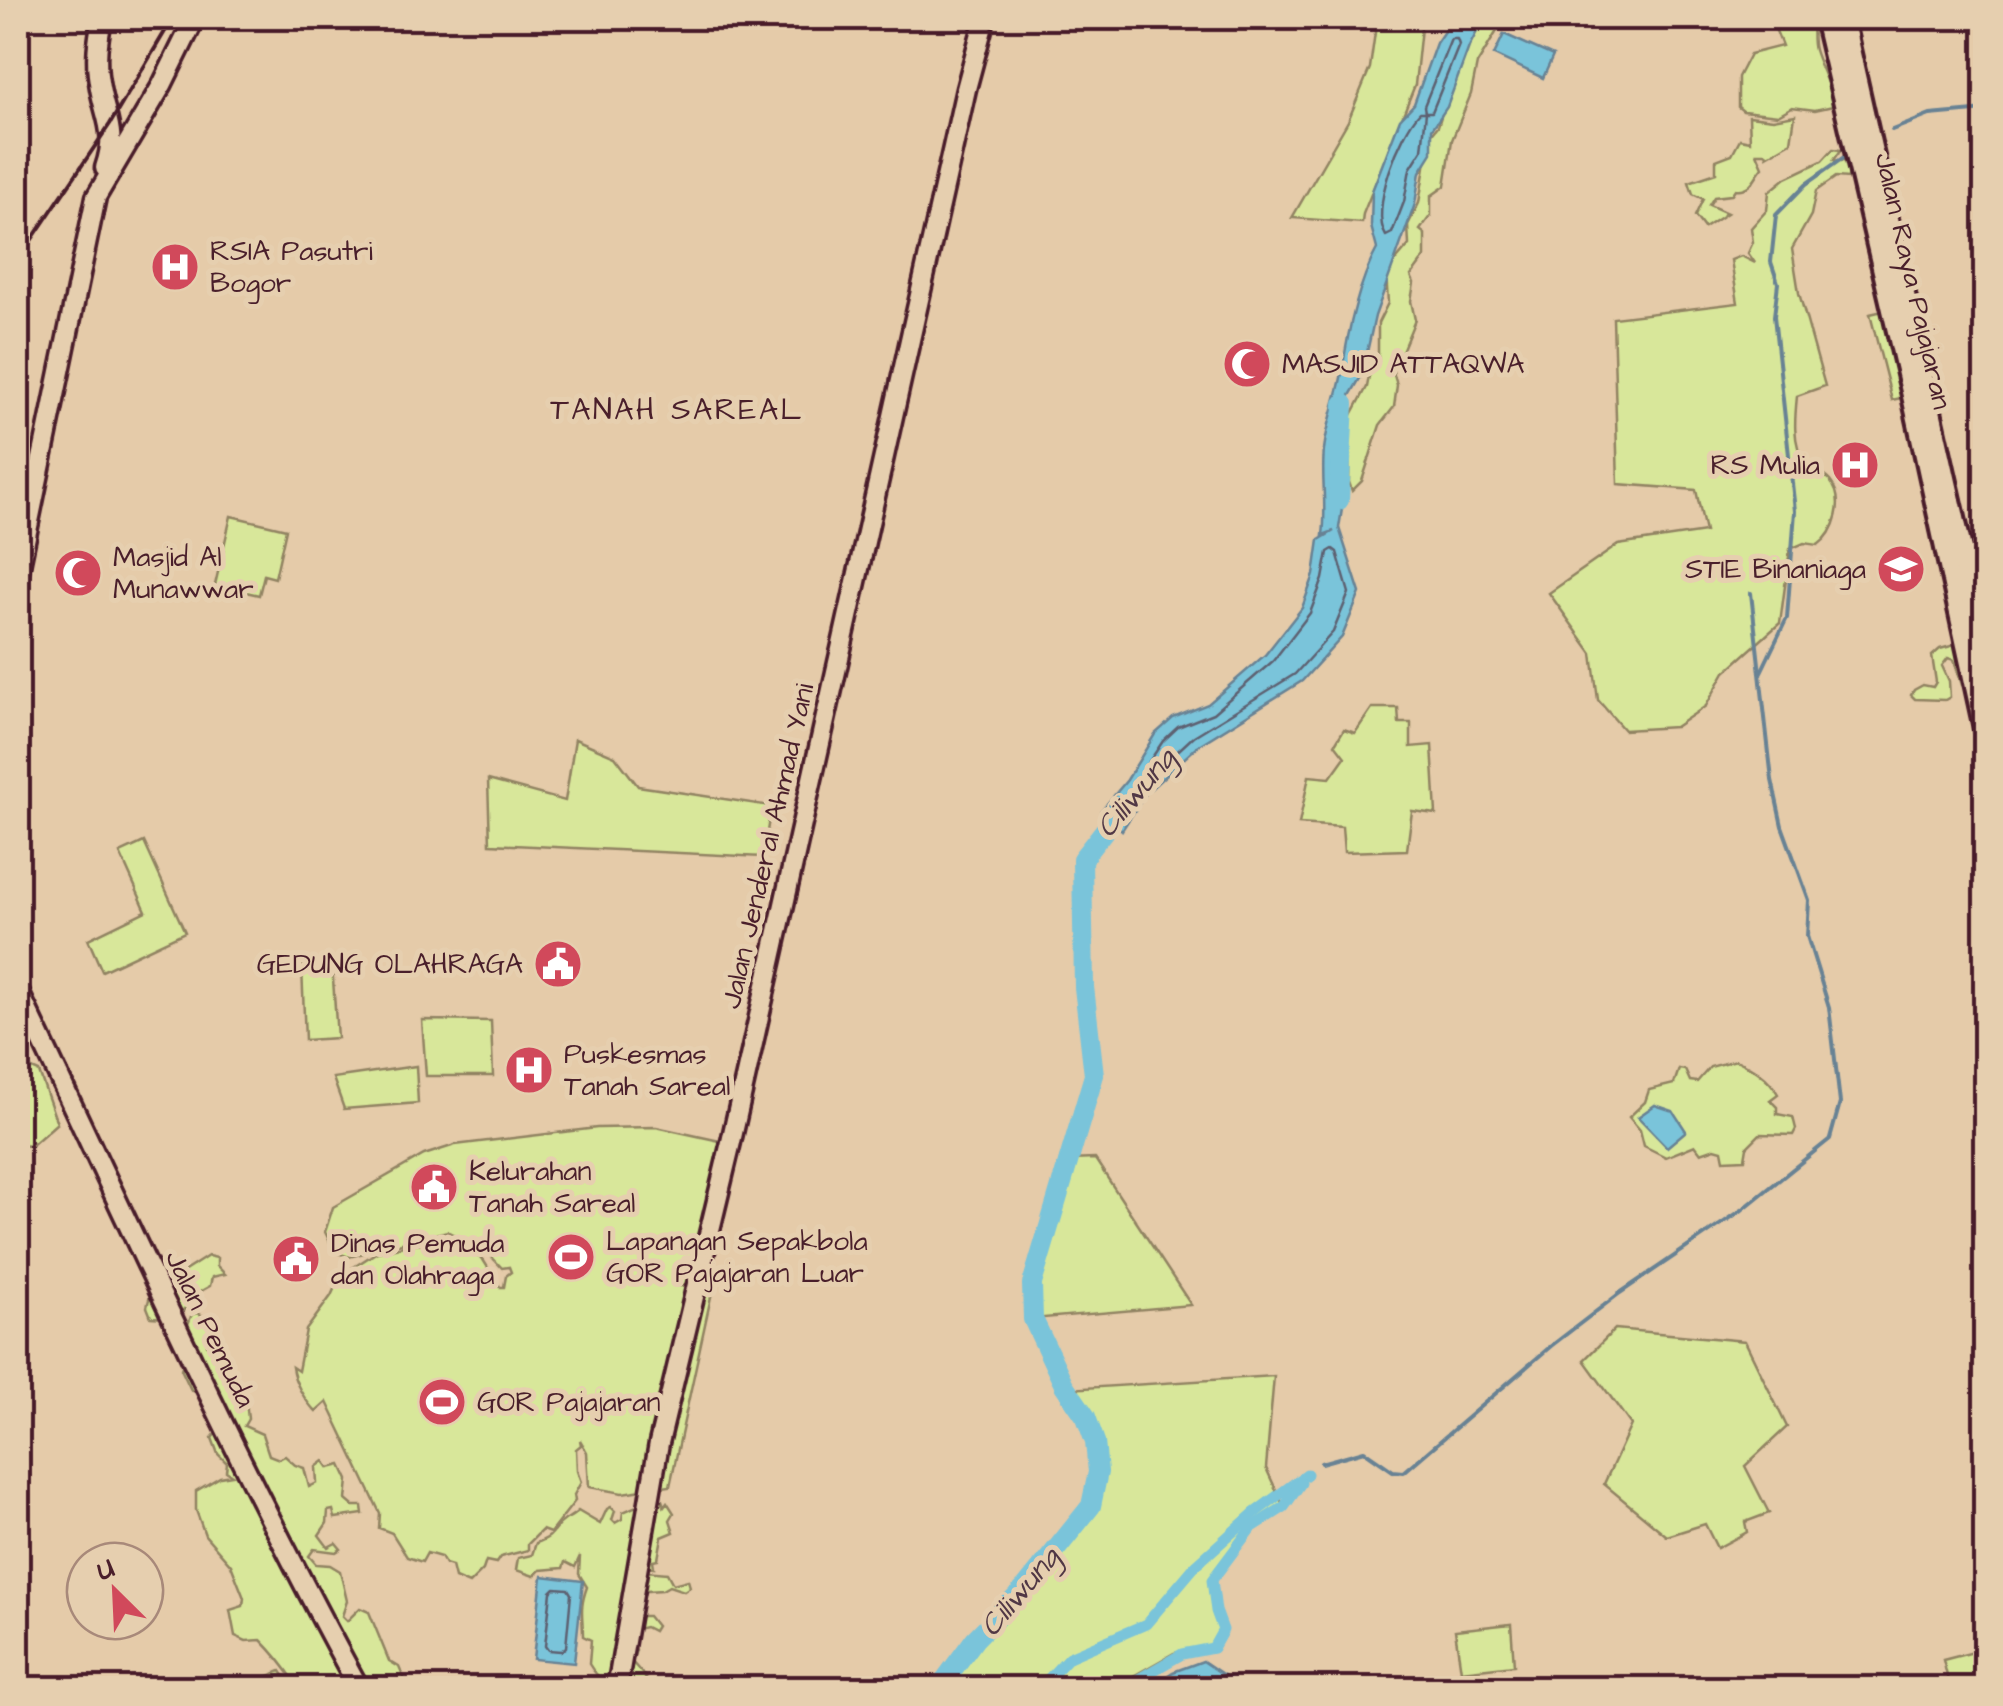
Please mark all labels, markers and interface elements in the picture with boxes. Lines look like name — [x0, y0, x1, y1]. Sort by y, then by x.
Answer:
street label: Jalan Raya Pajajaran — [1863, 149, 1961, 414]
place label: RSIA Pasutri Bogor — [210, 232, 373, 304]
hospital icon: RSIA Pasutri Bogor — [149, 241, 201, 293]
mosque icon: MASJID ATTAQWA — [1221, 338, 1273, 390]
place label: MASJID ATTAQWA — [1282, 345, 1525, 384]
district label: TANAH SAREAL — [550, 389, 804, 431]
hospital icon: RS Mulia — [1829, 439, 1881, 491]
place label: RS Mulia — [1711, 446, 1820, 485]
place label: Masjid Al Munawwar — [113, 538, 254, 609]
school or university icon: STIE Binaniaga — [1875, 543, 1927, 595]
mosque icon: Masjid Al Munawwar — [52, 547, 104, 599]
place label: STIE Binaniaga — [1685, 550, 1866, 590]
street label: Jalan Jenderal Ahmad Yani — [712, 680, 824, 1012]
water label: Ciliwung — [1086, 738, 1188, 847]
public building icon: GEDUNG OLAHRAGA — [532, 938, 584, 990]
place label: GEDUNG OLAHRAGA — [257, 945, 523, 984]
place label: Puskesmas Tanah Sareal — [564, 1035, 731, 1106]
hospital icon: Puskesmas Tanah Sareal — [503, 1044, 555, 1096]
place label: Kelurahan Tanah Sareal — [469, 1152, 636, 1223]
public building icon: Kelurahan Tanah Sareal — [408, 1161, 460, 1213]
place label: Lapangan Sepakbola GOR Pajajaran Luar — [606, 1222, 868, 1293]
place label: Dinas Pemuda dan Olahraga — [331, 1224, 505, 1296]
sports icon: Lapangan Sepakbola GOR Pajajaran Luar — [545, 1231, 597, 1283]
public building icon: Dinas Pemuda dan Olahraga — [270, 1233, 322, 1285]
street label: Jalan Pemuda — [155, 1244, 265, 1414]
sports icon: GOR Pajajaran — [416, 1376, 468, 1428]
place label: GOR Pajajaran — [477, 1383, 661, 1422]
water label: Ciliwung — [970, 1537, 1072, 1646]
north arrow — [65, 1541, 165, 1641]
text: U — [90, 1548, 121, 1591]

